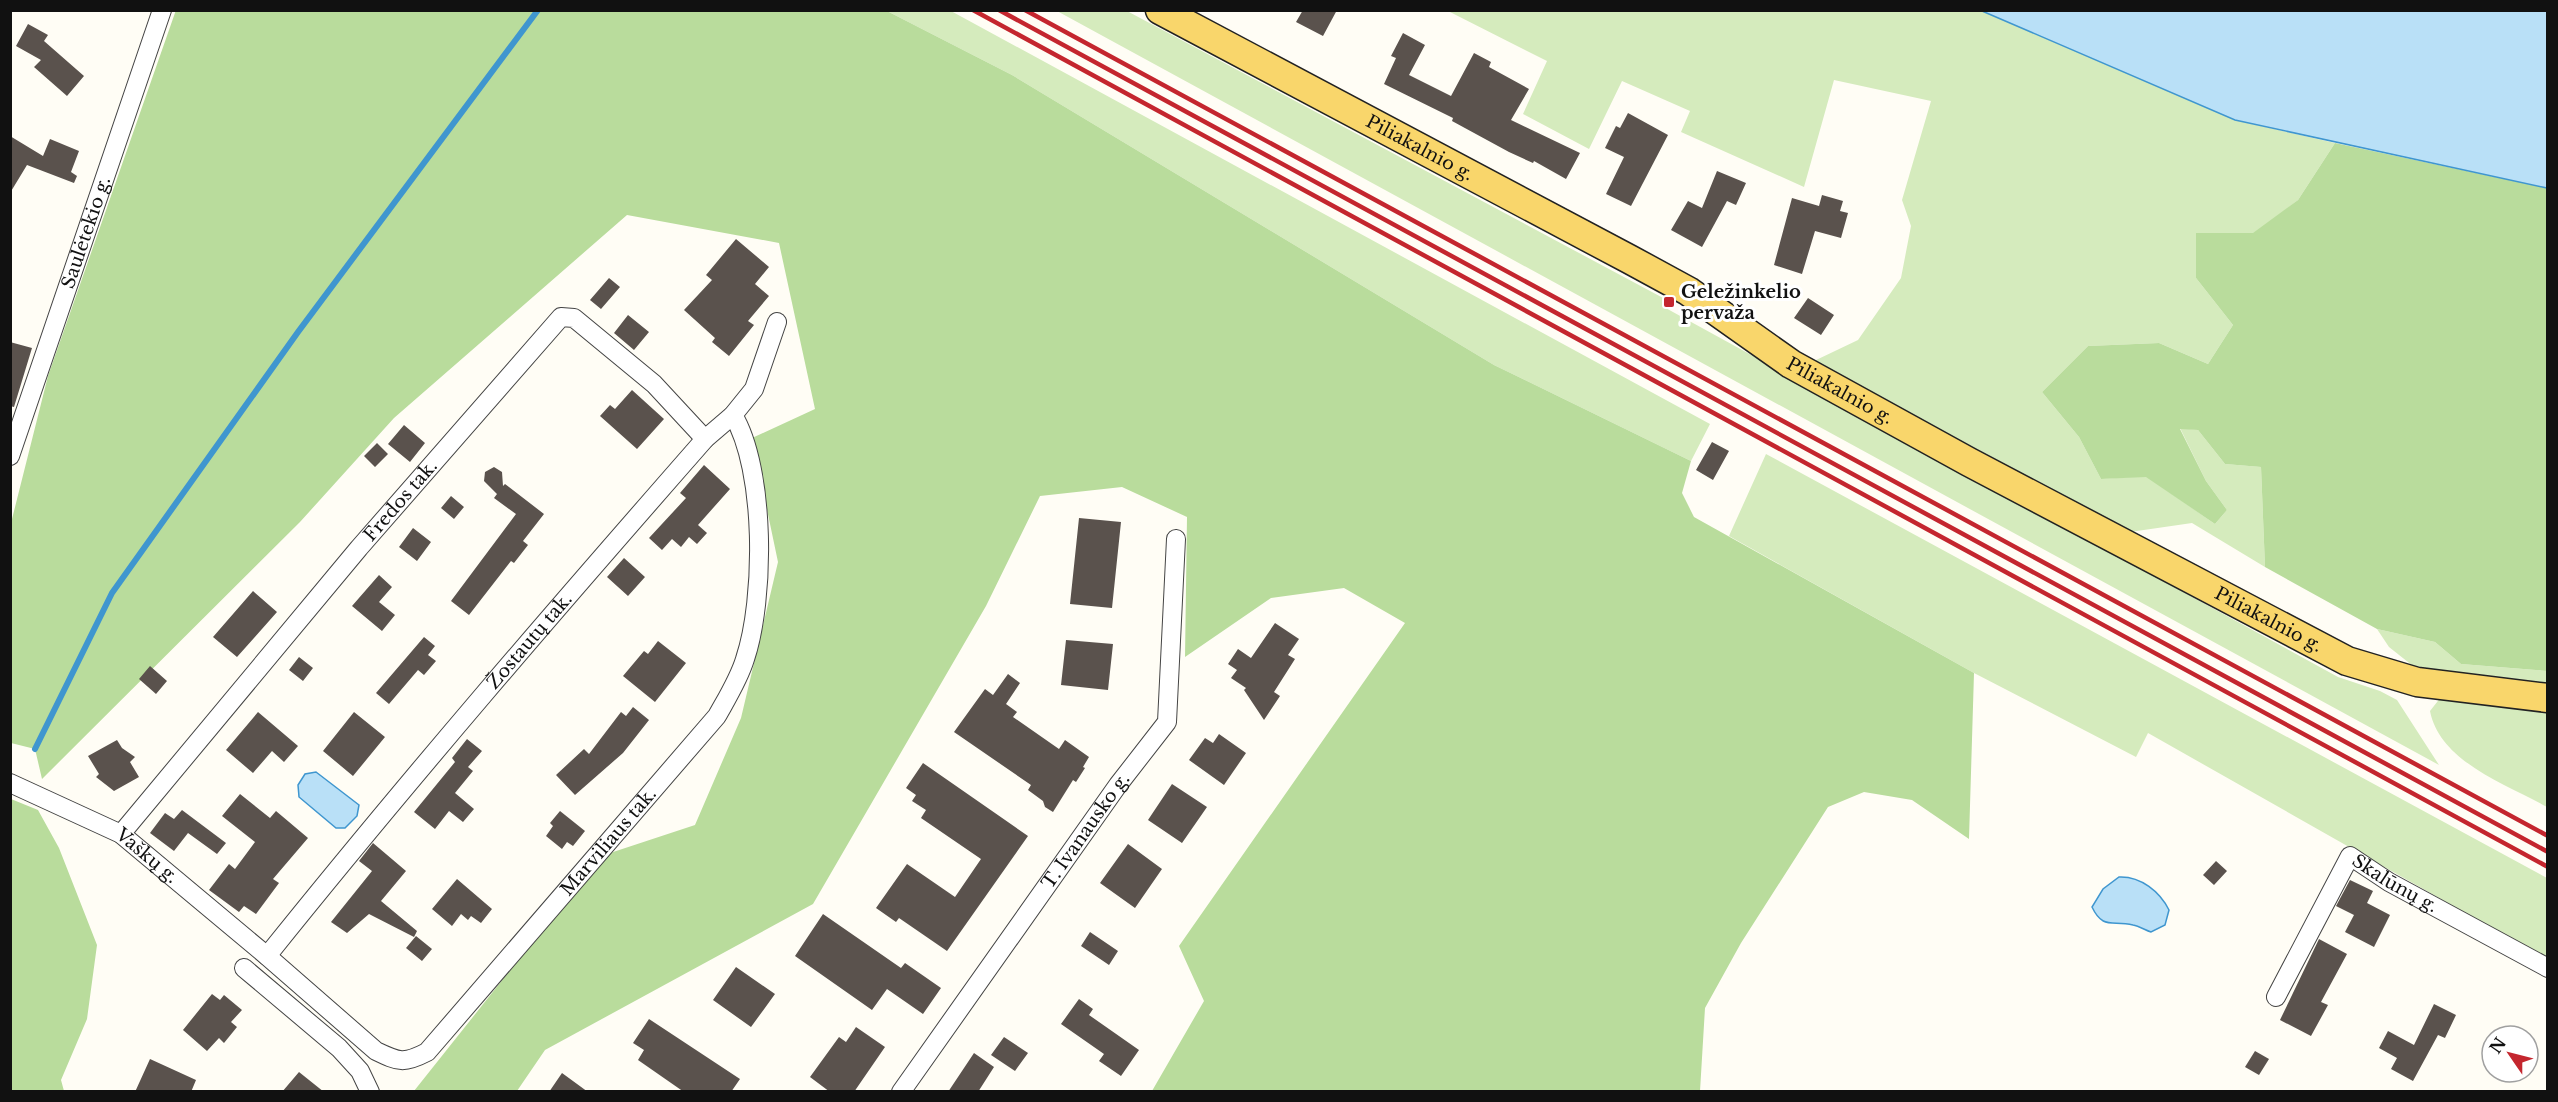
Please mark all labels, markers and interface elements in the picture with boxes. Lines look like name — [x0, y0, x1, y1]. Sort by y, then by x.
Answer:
street label: Piliakalnio g. — [1362, 110, 1477, 185]
street label: Saulėtekio g. — [57, 174, 115, 291]
place label: Geležinkelio pervaža — [1681, 281, 1801, 324]
marker: Geležinkelio pervaža — [1662, 295, 1676, 309]
street label: Piliakalnio g. — [1783, 353, 1897, 429]
street label: Fredos tak. — [359, 456, 442, 546]
street label: Piliakalnio g. — [2211, 582, 2326, 657]
street label: Žostautų tak. — [481, 589, 577, 694]
street label: T. Ivanausko g. — [1037, 768, 1134, 893]
street label: Marviliaus tak. — [556, 783, 661, 900]
street label: Vaškų g. — [111, 823, 183, 888]
street label: Skalūnų g. — [2348, 850, 2442, 917]
north arrow — [2480, 1024, 2540, 1084]
text: N — [2485, 1033, 2510, 1057]

